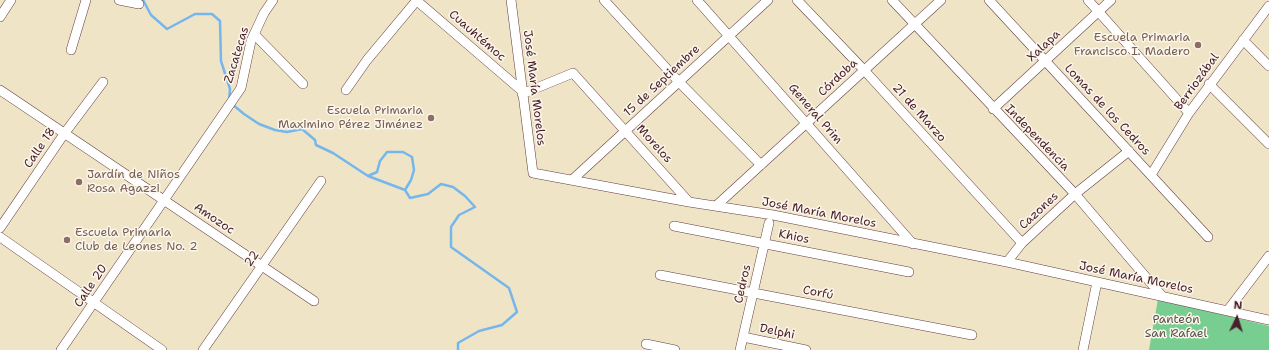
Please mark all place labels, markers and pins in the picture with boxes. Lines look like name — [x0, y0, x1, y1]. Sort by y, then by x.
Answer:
place label: Escuela Primaria Francisco I. Madero — [1074, 31, 1190, 59]
marker: Escuela Primaria Francisco I. Madero — [1193, 40, 1203, 50]
place label: Escuela Primaria Maximino Pérez Jiménez — [278, 104, 423, 132]
marker: Escuela Primaria Maximino Pérez Jiménez — [426, 113, 436, 123]
place label: Jardín de Niños Rosa Agazzi — [87, 168, 180, 196]
marker: Jardín de Niños Rosa Agazzi — [74, 177, 84, 187]
place label: Escuela Primaria Club de Leones No. 2 — [75, 226, 198, 254]
marker: Escuela Primaria Club de Leones No. 2 — [62, 235, 72, 245]

